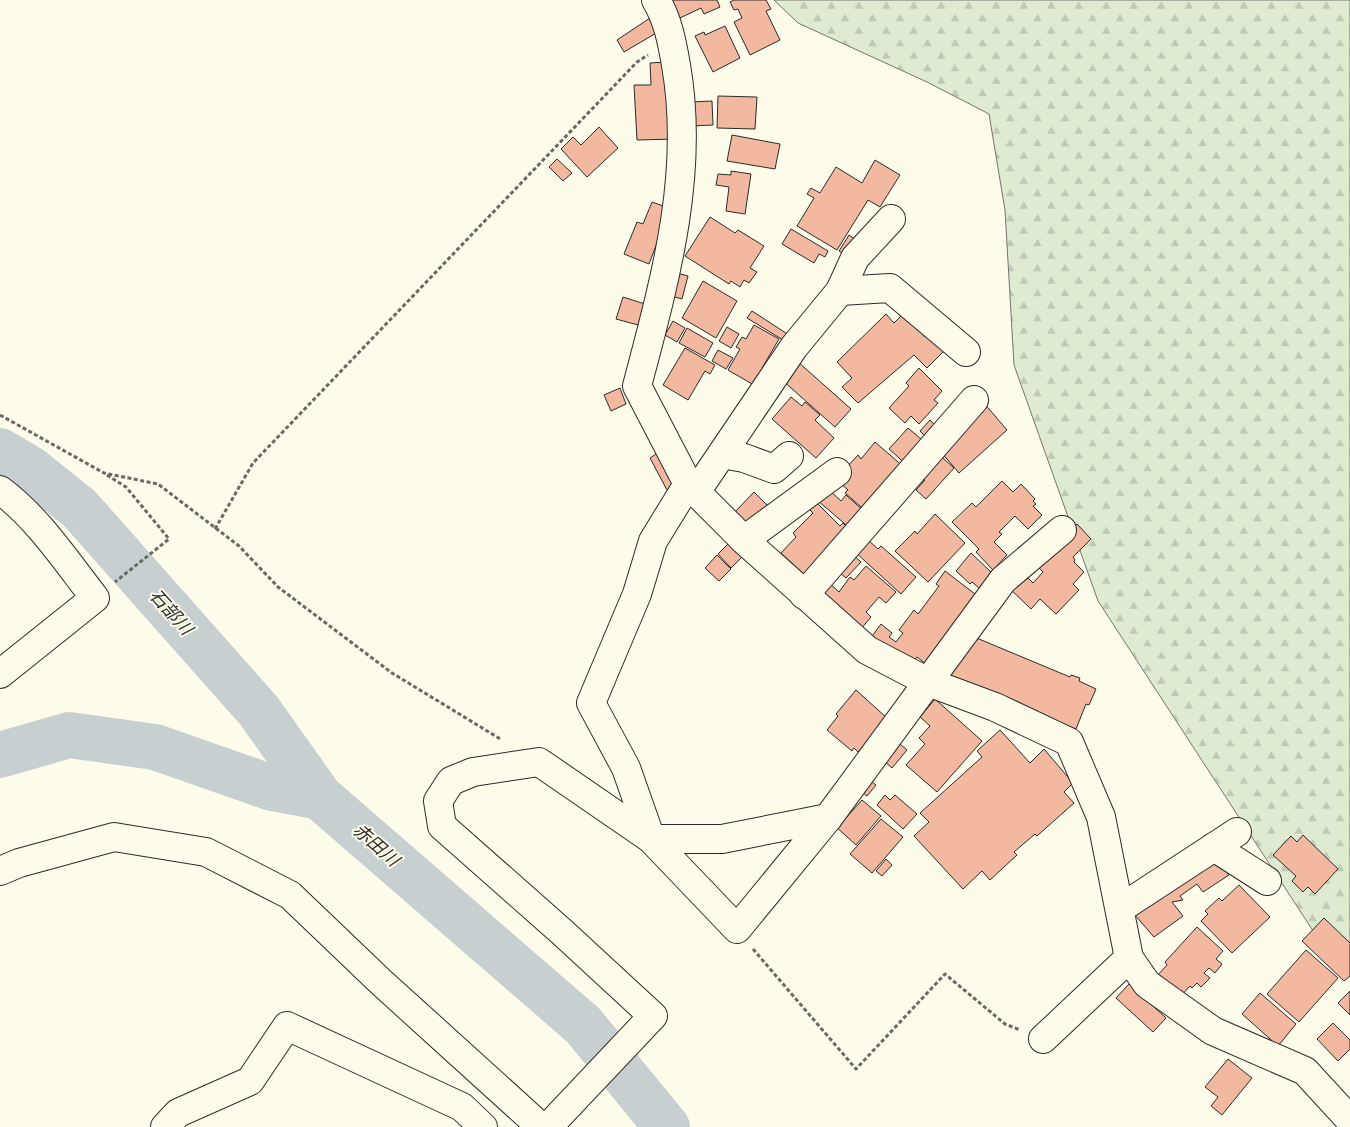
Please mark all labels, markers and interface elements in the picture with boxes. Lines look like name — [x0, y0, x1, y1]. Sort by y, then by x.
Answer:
water label: 石部川 — [146, 585, 199, 640]
water label: 赤田川 — [349, 819, 405, 872]

